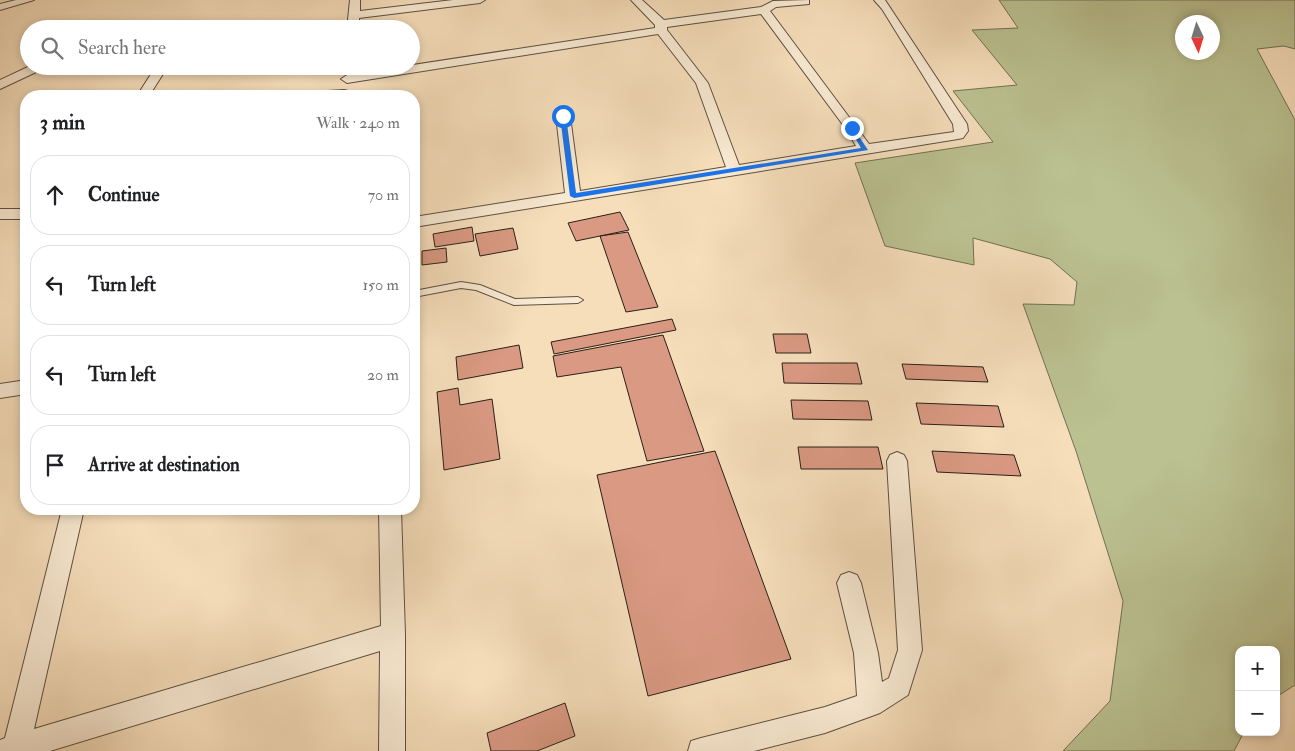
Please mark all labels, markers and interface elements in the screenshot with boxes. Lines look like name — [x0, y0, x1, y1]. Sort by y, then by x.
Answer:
north arrow — [1175, 15, 1220, 60]
search box — [20, 20, 420, 75]
icon: search — [38, 34, 66, 62]
text: Search here — [78, 36, 166, 60]
route start — [552, 105, 575, 128]
text: 3 min — [40, 109, 85, 136]
text: Walk · 240 m — [316, 113, 400, 133]
route end — [841, 117, 864, 140]
icon: ahead — [41, 181, 69, 209]
text: Continue — [88, 183, 159, 207]
text: 70 m — [368, 185, 399, 205]
icon: left — [41, 271, 69, 299]
text: Turn left — [88, 273, 156, 297]
text: 150 m — [362, 275, 399, 295]
icon: left — [41, 361, 69, 389]
text: Turn left — [88, 363, 156, 387]
text: 20 m — [367, 365, 399, 385]
icon: arrive — [41, 451, 69, 479]
text: Arrive at destination — [88, 453, 240, 477]
map controls — [1235, 646, 1280, 736]
button: + — [1235, 646, 1280, 691]
button: − — [1235, 691, 1280, 736]

